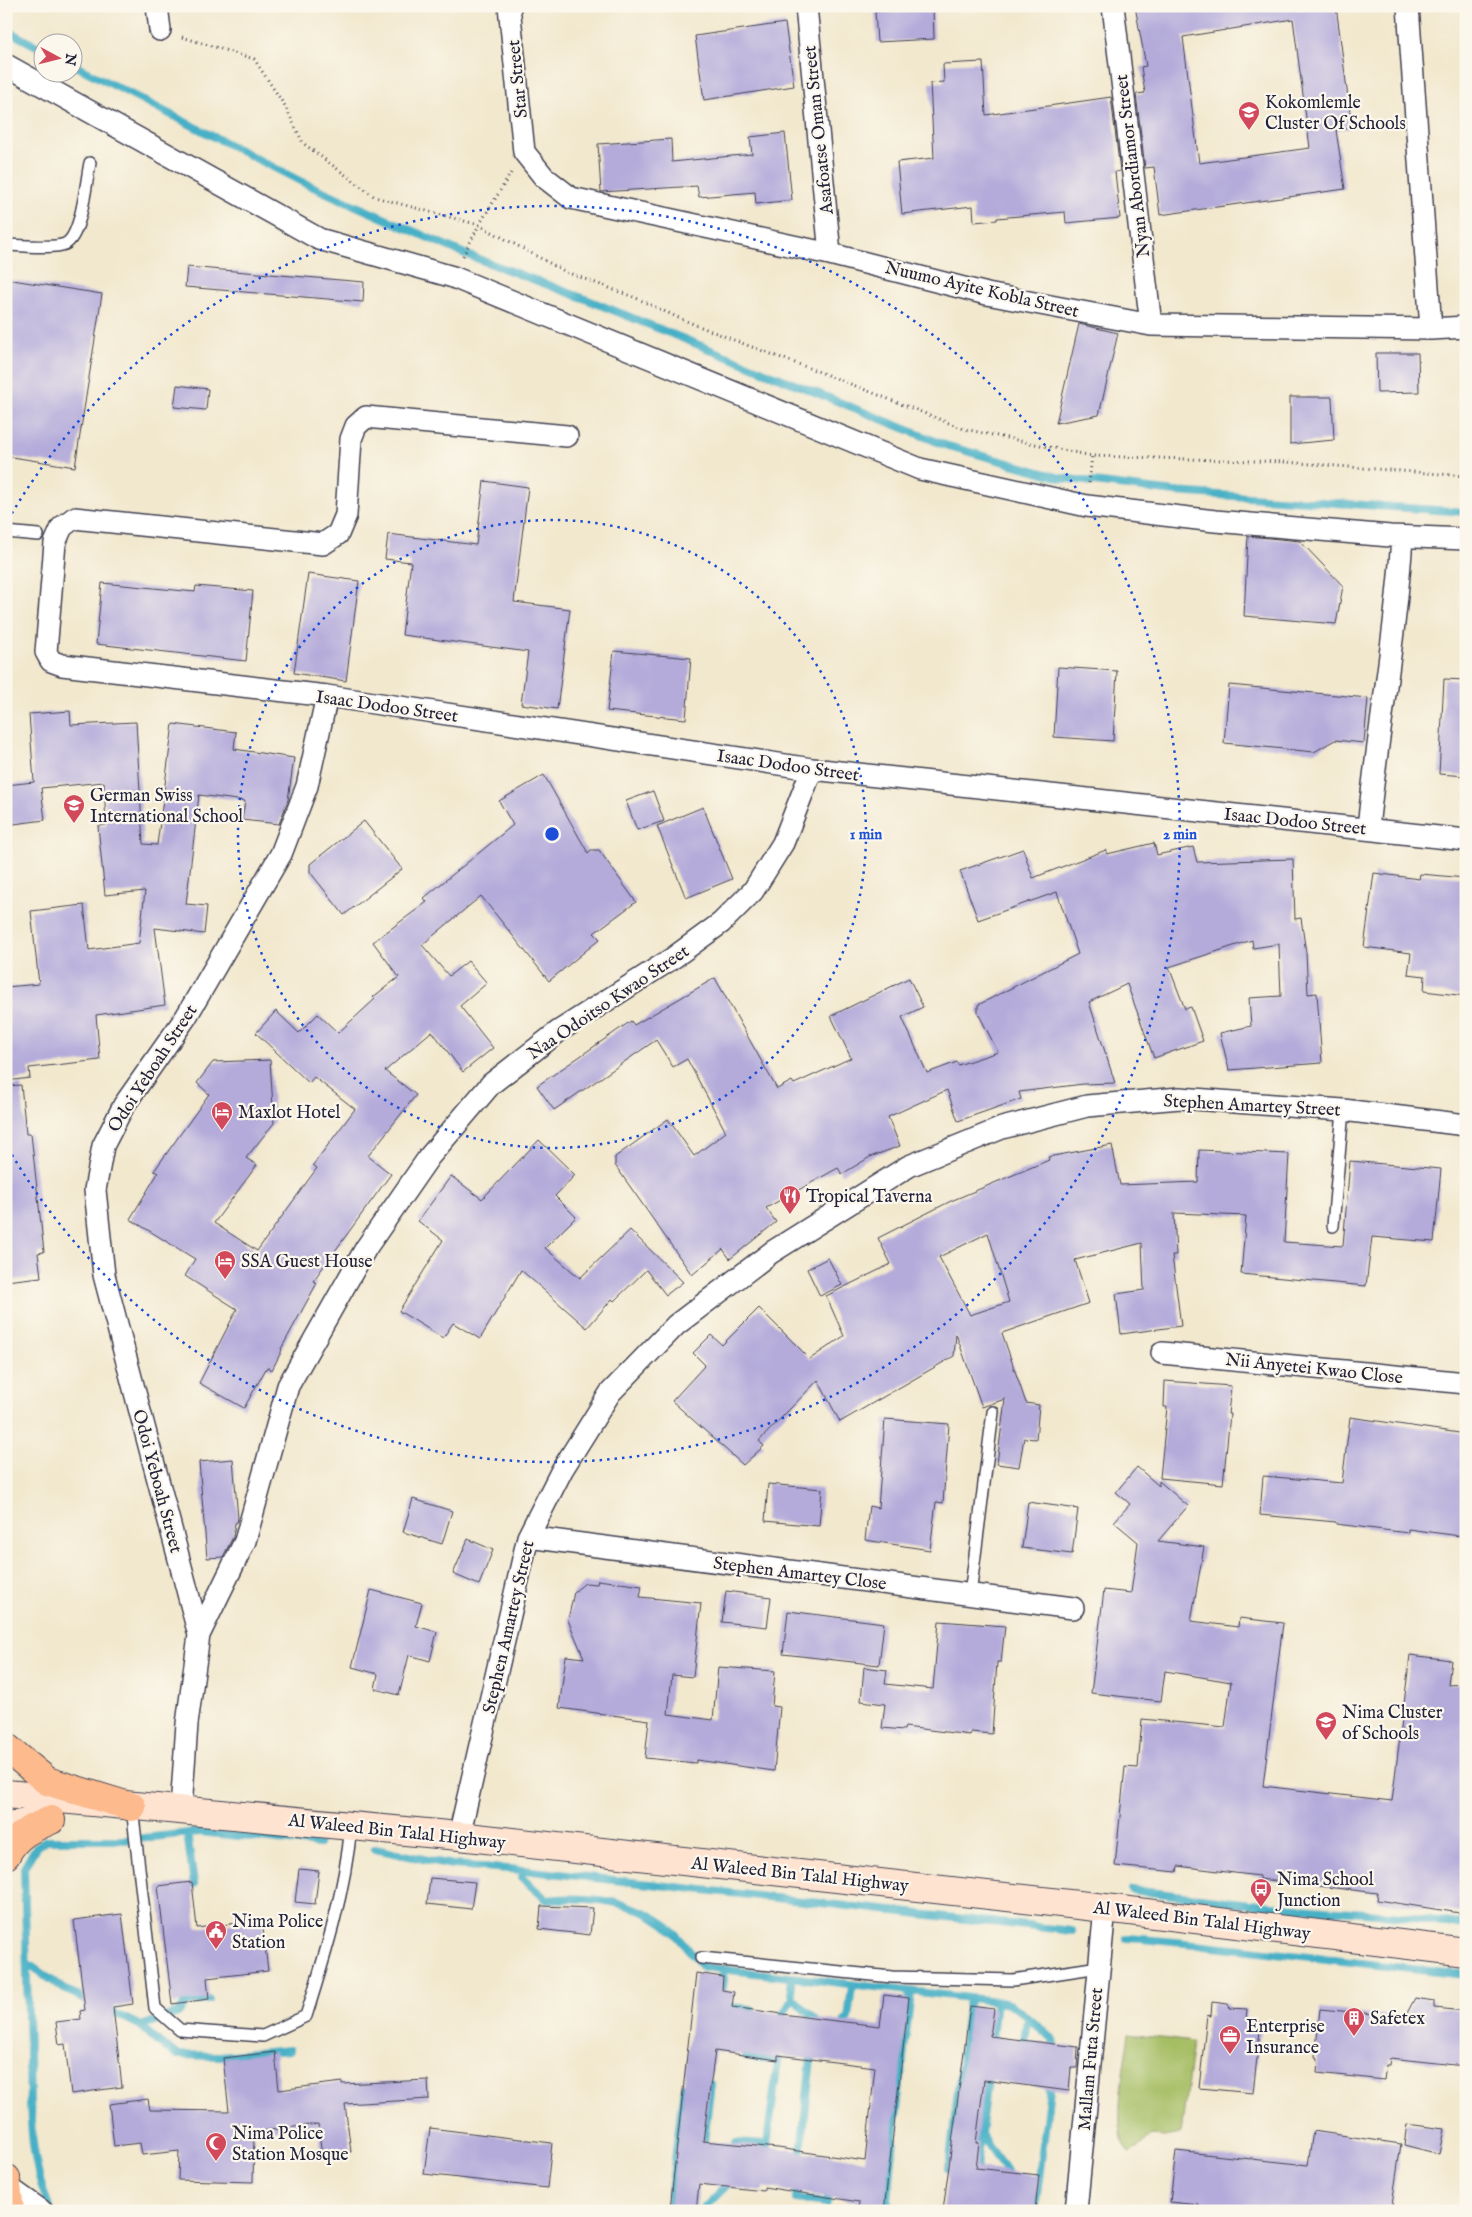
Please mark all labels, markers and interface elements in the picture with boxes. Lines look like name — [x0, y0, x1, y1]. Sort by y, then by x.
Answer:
north arrow — [32, 32, 82, 82]
street label: Star Street — [503, 39, 534, 119]
street label: Asafoatse Oman Street — [799, 44, 840, 216]
text: N — [60, 51, 80, 67]
street label: Nyan Abordiamor Street — [1111, 73, 1156, 259]
place label: Kokomlemle Cluster Of Schools — [1265, 92, 1406, 136]
school or university icon: Kokomlemle Cluster Of Schools — [1237, 100, 1261, 131]
street label: Nuumo Ayite Kobla Street — [882, 257, 1081, 324]
street label: Isaac Dodoo Street — [314, 686, 459, 729]
street label: Isaac Dodoo Street — [715, 745, 860, 788]
place label: German Swiss International School — [90, 785, 243, 829]
school or university icon: German Swiss International School — [62, 793, 86, 824]
street label: Isaac Dodoo Street — [1222, 804, 1367, 841]
centre of rings — [543, 825, 561, 843]
text: 1 min — [850, 825, 882, 844]
text: 2 min — [1163, 825, 1197, 844]
street label: Naa Odoitso Kwao Street — [524, 941, 694, 1066]
street label: Odoi Yeboah Street — [103, 1001, 203, 1137]
street label: Stephen Amartey Street — [1163, 1090, 1341, 1123]
hotel icon: Maxlot Hotel — [210, 1100, 234, 1131]
place label: Maxlot Hotel — [238, 1102, 340, 1125]
restaurant icon: Tropical Taverna — [778, 1184, 802, 1215]
place label: Tropical Taverna — [806, 1186, 933, 1209]
hotel icon: SSA Guest House — [213, 1249, 237, 1280]
place label: SSA Guest House — [241, 1251, 373, 1274]
street label: Nii Anyetei Kwao Close — [1224, 1349, 1404, 1390]
street label: Odoi Yeboah Street — [126, 1407, 187, 1556]
street label: Stephen Amartey Street — [478, 1538, 541, 1716]
street label: Stephen Amartey Close — [712, 1552, 888, 1597]
place label: Nima Cluster of Schools — [1342, 1702, 1443, 1746]
school or university icon: Nima Cluster of Schools — [1314, 1710, 1338, 1741]
street label: Al Waleed Bin Talal Highway — [286, 1810, 507, 1855]
street label: Al Waleed Bin Talal Highway — [689, 1853, 910, 1898]
place label: Nima School Junction — [1275, 1869, 1374, 1913]
bus stop icon: Nima School Junction — [1249, 1877, 1273, 1908]
street label: Al Waleed Bin Talal Highway — [1091, 1897, 1312, 1946]
place label: Nima Police Station — [232, 1911, 323, 1955]
public building icon: Nima Police Station — [204, 1919, 228, 1950]
street label: Mallam Futa Street — [1074, 1987, 1109, 2132]
building icon: Safetex — [1342, 2006, 1366, 2037]
place label: Safetex — [1370, 2008, 1425, 2031]
place label: Enterprise Insurance — [1246, 2016, 1325, 2060]
office icon: Enterprise Insurance — [1218, 2024, 1242, 2055]
place label: Nima Police Station Mosque — [232, 2123, 349, 2167]
mosque icon: Nima Police Station Mosque — [204, 2131, 228, 2162]

